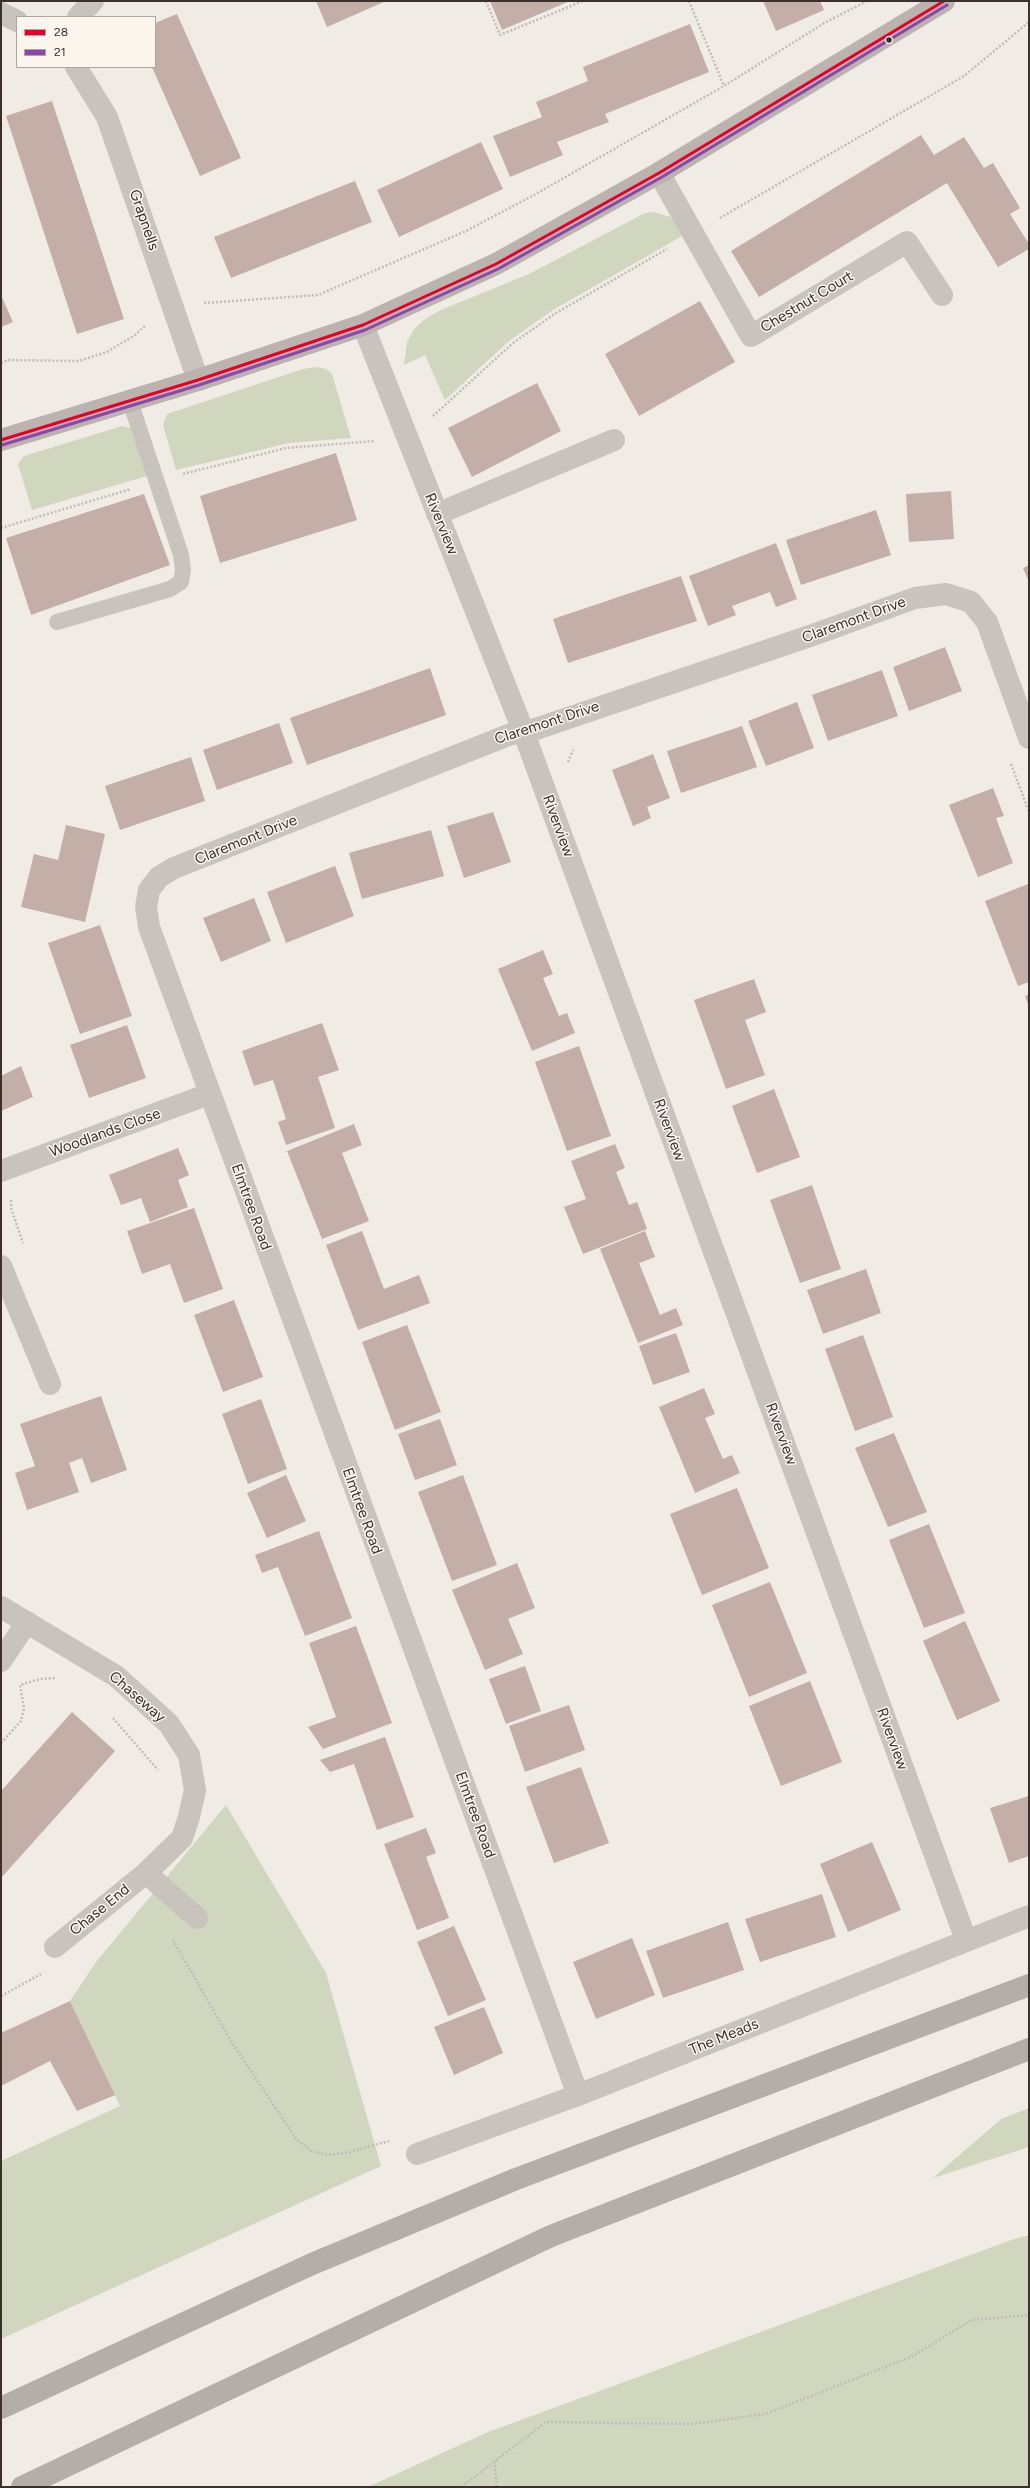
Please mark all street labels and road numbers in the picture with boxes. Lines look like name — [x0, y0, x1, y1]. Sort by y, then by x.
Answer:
street label: Grapnells — [125, 187, 163, 253]
street label: Chestnut Court — [757, 267, 857, 337]
street label: Riverview — [421, 491, 461, 557]
street label: Claremont Drive — [800, 593, 908, 647]
street label: Claremont Drive — [492, 698, 602, 748]
street label: Riverview — [538, 792, 578, 860]
street label: Claremont Drive — [192, 811, 300, 869]
street label: Riverview — [649, 1096, 689, 1164]
street label: Woodlands Close — [47, 1105, 163, 1161]
street label: Elmtree Road — [227, 1161, 275, 1253]
street label: Riverview — [761, 1400, 801, 1468]
street label: Elmtree Road — [338, 1465, 386, 1557]
street label: Chaseway — [105, 1668, 169, 1726]
street label: Riverview — [872, 1705, 912, 1773]
street label: Elmtree Road — [451, 1769, 499, 1861]
street label: Chase End — [66, 1880, 134, 1940]
street label: The Meads — [687, 2015, 761, 2059]

